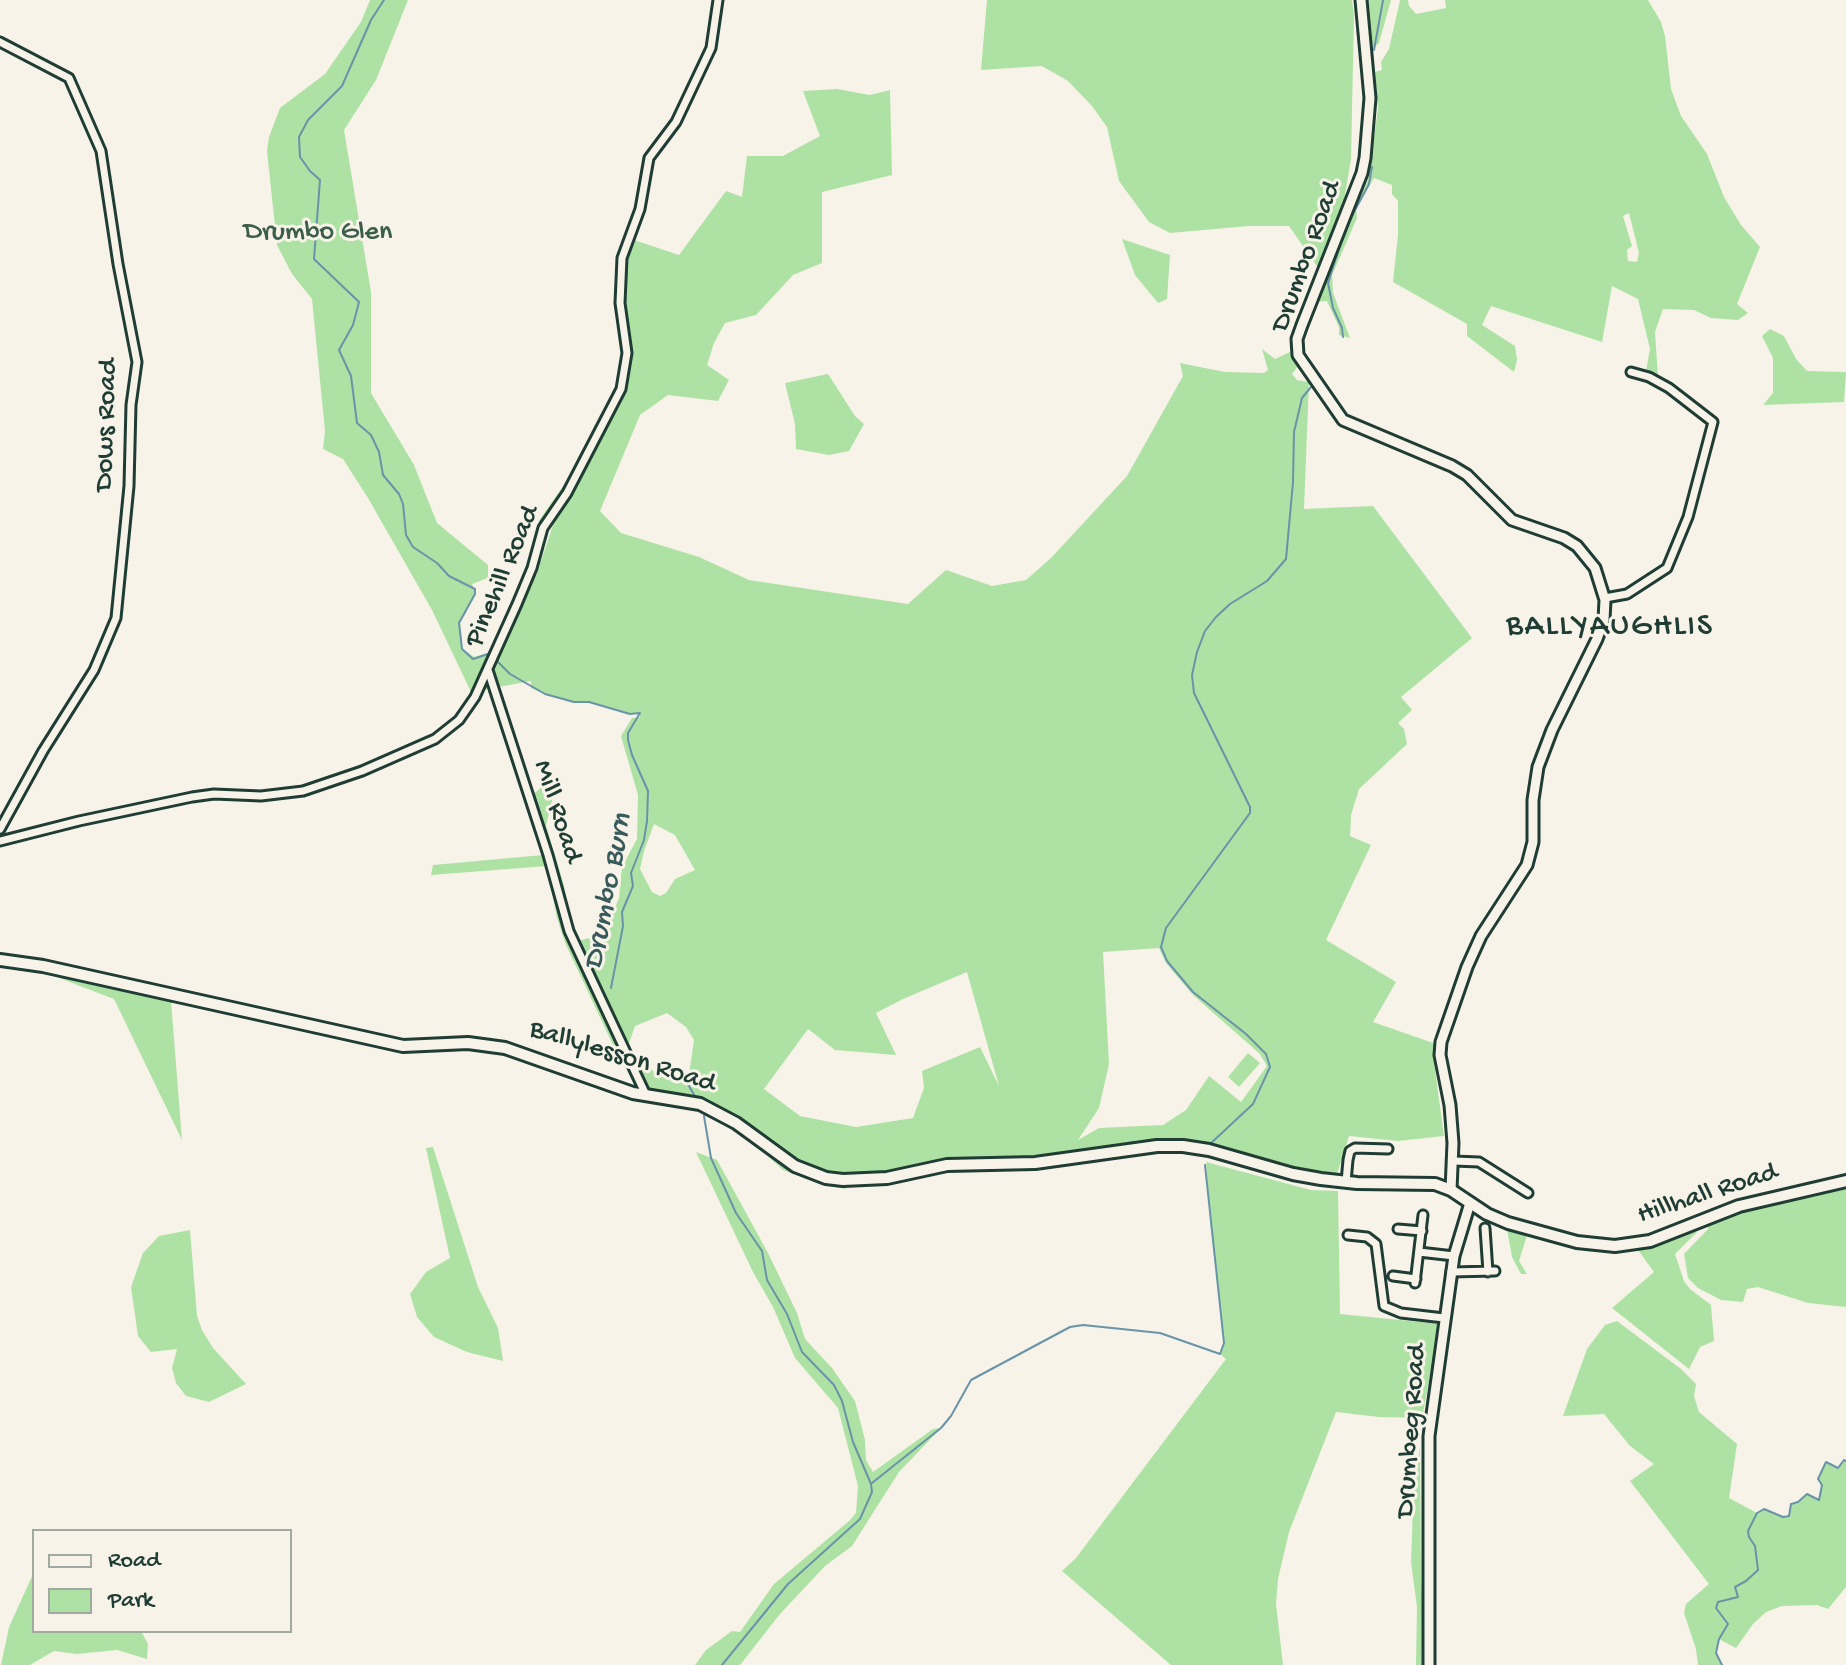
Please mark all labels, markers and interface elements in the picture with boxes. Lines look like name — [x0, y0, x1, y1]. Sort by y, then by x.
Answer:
street label: Drumbo Road — [1265, 177, 1351, 337]
park label: Drumbo Glen — [244, 217, 392, 251]
street label: Dows Road — [89, 358, 127, 492]
street label: Pinehill Road — [459, 501, 549, 653]
district label: BALLYAUGHLIS — [1506, 609, 1714, 647]
street label: Mill Road — [524, 757, 588, 867]
water label: Drumbo Burn — [577, 811, 643, 973]
street label: Ballylesson Road — [525, 1014, 719, 1102]
street label: Hillhall Road — [1634, 1157, 1782, 1233]
street label: Drumbeg Road — [1390, 1343, 1436, 1519]
legend — [32, 1529, 292, 1633]
text: Road — [108, 1547, 160, 1576]
text: Park — [108, 1587, 154, 1616]

